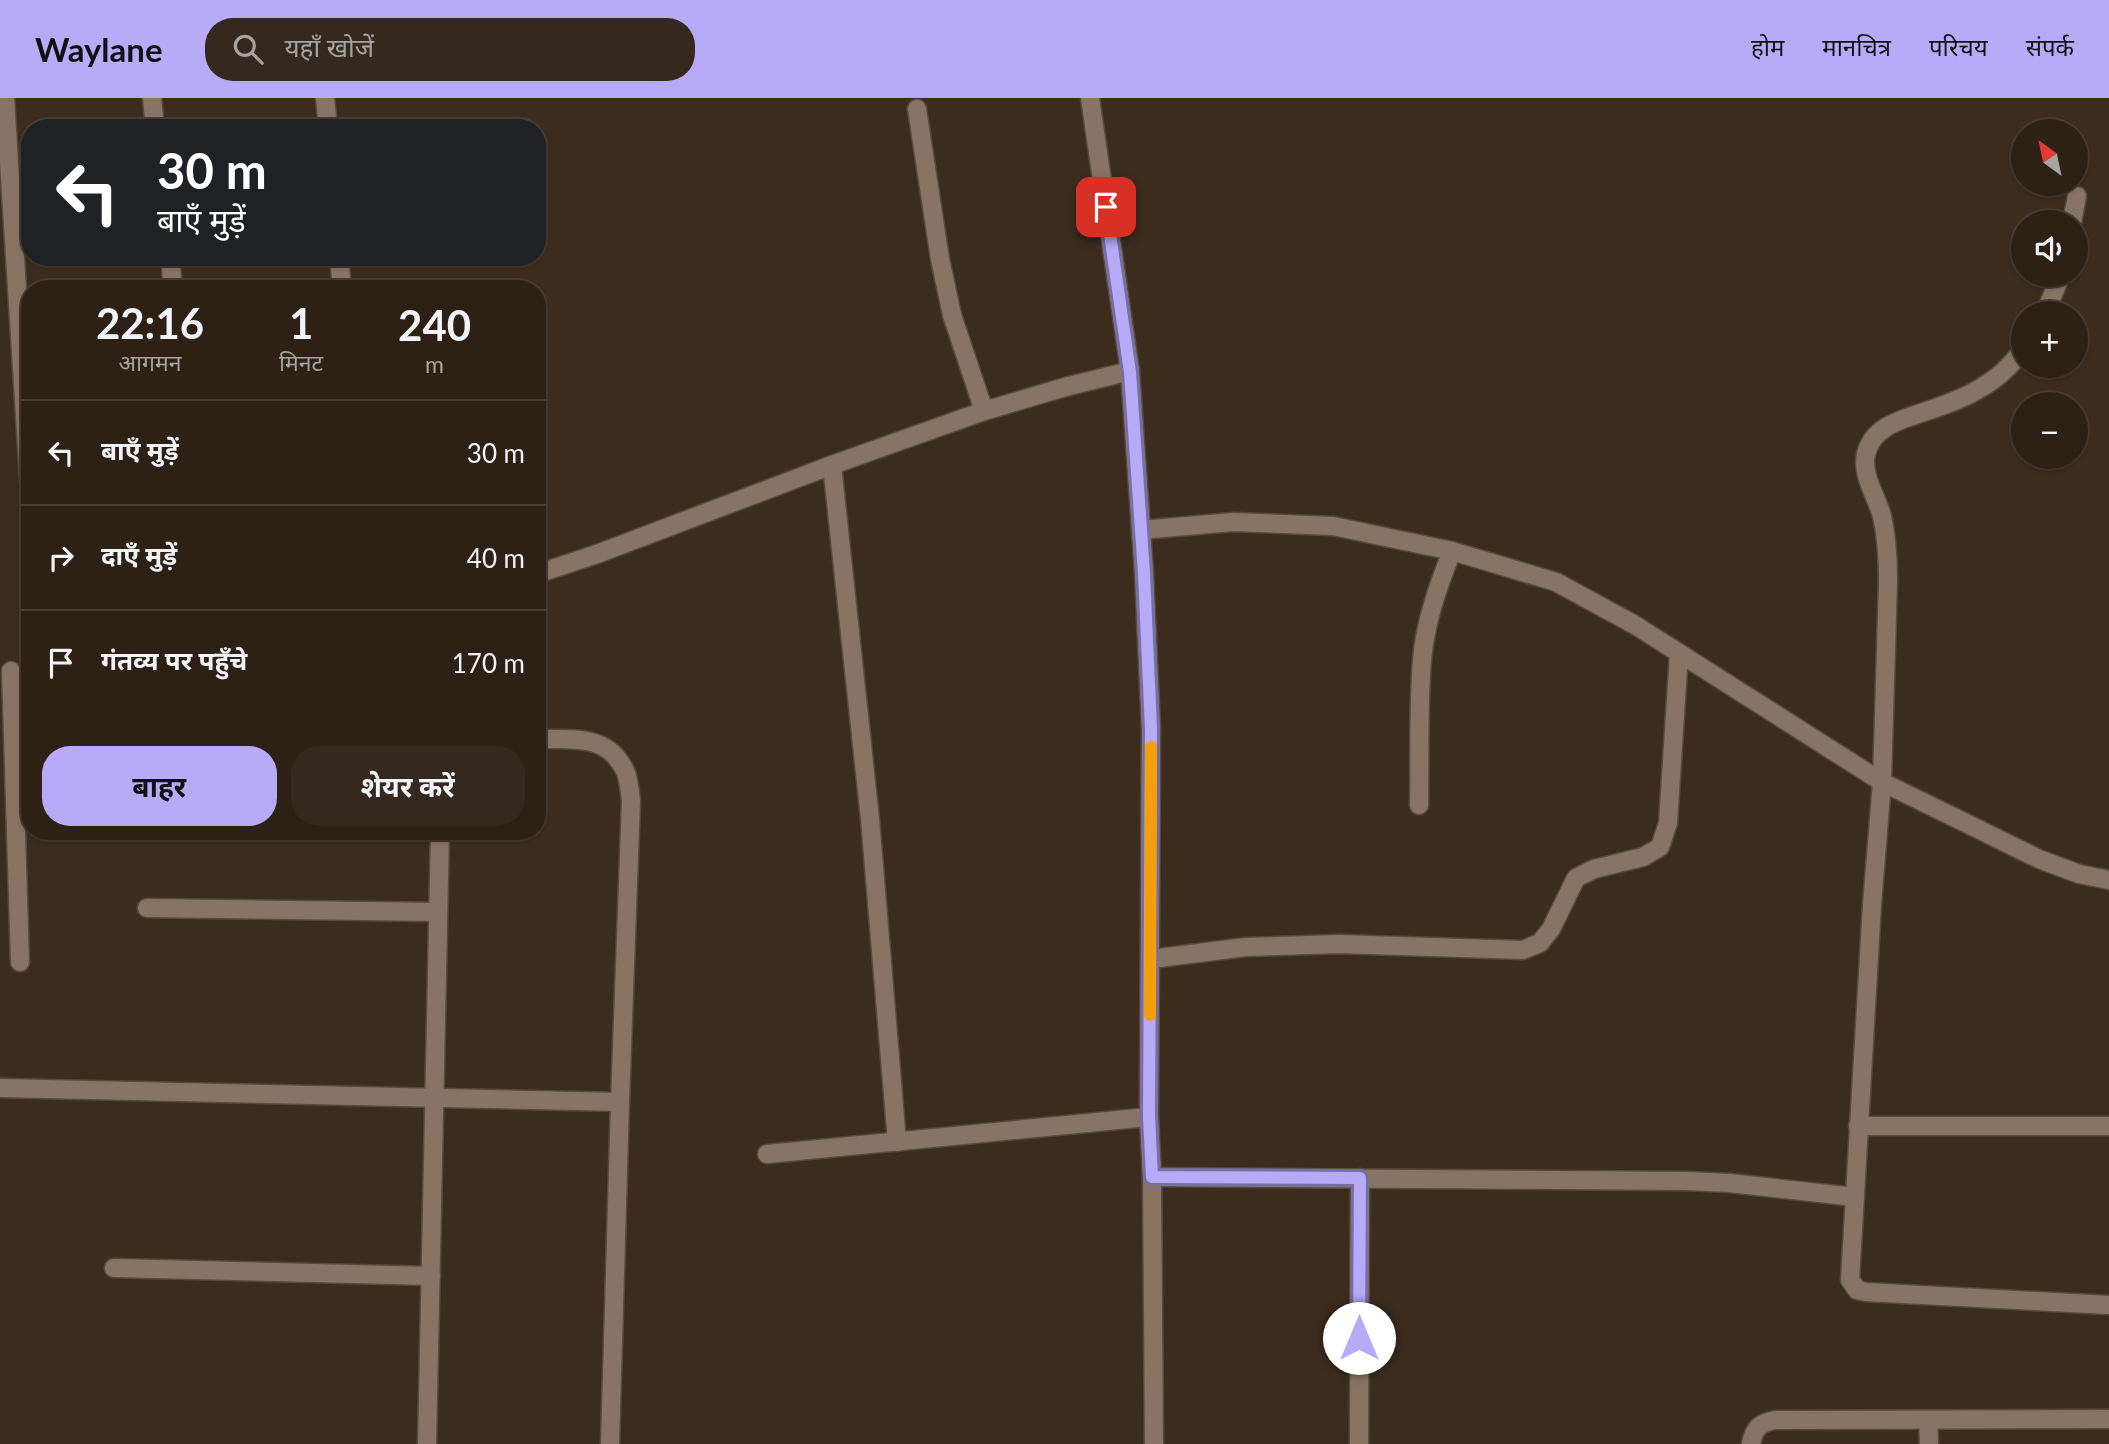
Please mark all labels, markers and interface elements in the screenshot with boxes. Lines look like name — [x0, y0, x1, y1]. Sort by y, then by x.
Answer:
search box — [205, 18, 695, 81]
text: Waylane — [35, 29, 163, 69]
icon: search — [229, 30, 267, 68]
text: यहाँ खोजें — [285, 31, 374, 63]
text: होम — [1751, 32, 1784, 61]
text: मानचित्र — [1822, 32, 1891, 61]
text: परिचय — [1929, 32, 1988, 61]
text: संपर्क — [2026, 32, 2074, 61]
north arrow — [2011, 119, 2088, 196]
map controls — [2011, 119, 2088, 469]
text: 30 m — [157, 141, 267, 199]
icon: left — [42, 147, 133, 238]
pin — [1076, 177, 1136, 237]
icon: arrive — [1087, 188, 1125, 226]
text: बाएँ मुड़ें — [157, 200, 246, 239]
button: sound — [2011, 210, 2088, 287]
text: 22:16 — [96, 298, 204, 348]
text: 1 — [289, 298, 313, 348]
text: 240 — [398, 300, 471, 350]
button: + — [2011, 301, 2088, 378]
text: आगमन — [119, 348, 182, 376]
text: मिनट — [279, 348, 323, 376]
text: m — [425, 350, 444, 378]
button: − — [2011, 392, 2088, 469]
icon: left — [42, 434, 80, 472]
text: बाएँ मुड़ें — [101, 434, 179, 466]
text: 30 m — [467, 437, 525, 469]
icon: right — [42, 539, 80, 577]
text: दाएँ मुड़ें — [101, 539, 177, 571]
text: 40 m — [467, 542, 525, 574]
icon: arrive — [42, 644, 80, 682]
text: गंतव्य पर पहुँचे — [101, 644, 247, 676]
text: 170 m — [452, 647, 525, 679]
button: बाहर — [42, 746, 277, 826]
button: शेयर करें — [291, 746, 525, 826]
position arrow — [1322, 1301, 1396, 1375]

